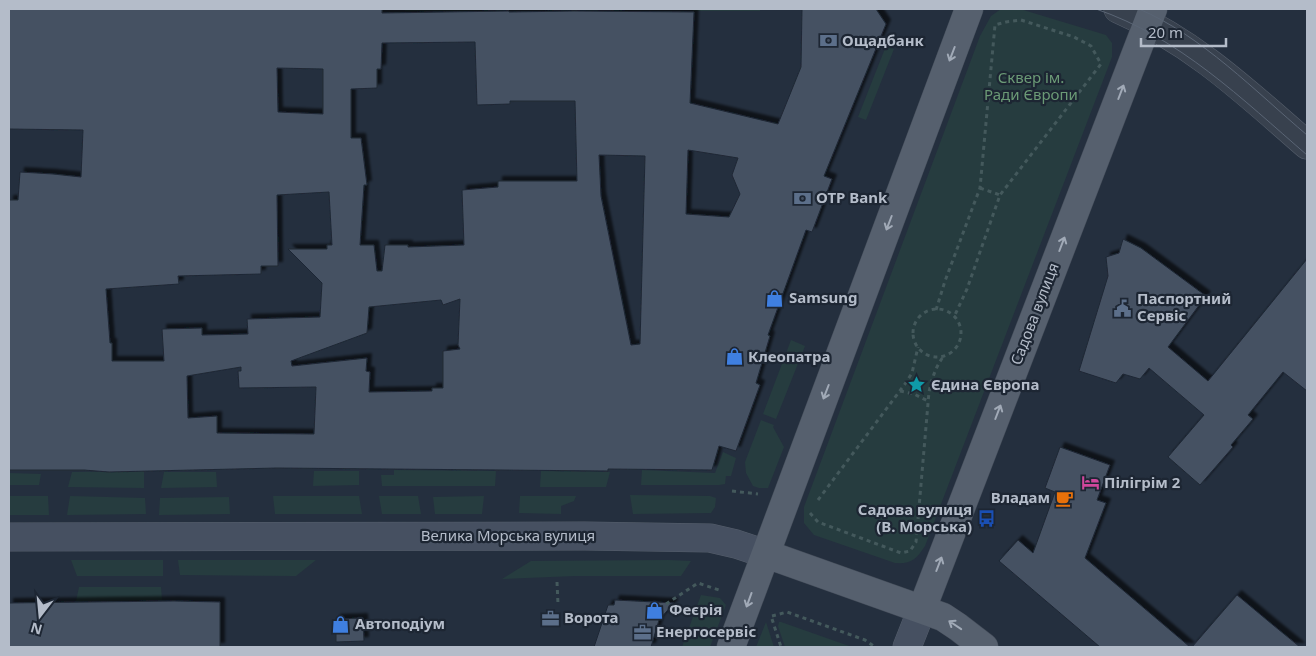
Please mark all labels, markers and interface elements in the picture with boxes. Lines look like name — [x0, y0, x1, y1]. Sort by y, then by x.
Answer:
scale bar — [1141, 15, 1226, 47]
text: 20 m — [1148, 22, 1183, 42]
place label: Ощадбанк — [842, 30, 925, 50]
bank icon: Ощадбанк — [818, 31, 838, 51]
one-way arrow — [947, 46, 956, 62]
park label: Сквер ім. Ради Європи — [984, 67, 1078, 104]
one-way arrow — [1117, 85, 1126, 101]
place label: OTP Bank — [816, 187, 888, 207]
bank icon: OTP Bank — [792, 188, 812, 208]
one-way arrow — [884, 215, 893, 230]
one-way arrow — [1058, 237, 1067, 252]
street label: Садова вулиця — [1005, 260, 1063, 368]
place label: Samsung — [789, 287, 857, 307]
shop icon: Samsung — [765, 288, 785, 308]
place label: Паспортний Сервіс — [1137, 288, 1231, 325]
public building icon: Паспортний Сервіс — [1113, 298, 1133, 318]
place label: Клеопатра — [748, 346, 830, 366]
shop icon: Клеопатра — [724, 347, 744, 367]
place label: Єдина Європа — [931, 374, 1039, 394]
place icon: Єдина Європа — [907, 375, 927, 395]
one-way arrow — [821, 383, 830, 399]
one-way arrow — [993, 405, 1003, 420]
place label: Пілігрім 2 — [1104, 472, 1181, 492]
hotel icon: Пілігрім 2 — [1080, 473, 1100, 493]
place label: Владам — [991, 487, 1050, 507]
cafe icon: Владам — [1054, 488, 1074, 508]
place label: Садова вулиця (В. Морська) — [858, 499, 972, 536]
bus stop icon: Садова вулиця (В. Морська) — [976, 509, 996, 529]
street label: Велика Морська вулиця — [421, 525, 595, 545]
one-way arrow — [935, 557, 944, 572]
north arrow — [15, 591, 65, 641]
one-way arrow — [744, 592, 753, 607]
place label: Феєрія — [669, 599, 722, 619]
shop icon: Феєрія — [645, 600, 665, 620]
place label: Ворота — [564, 607, 618, 627]
office icon: Ворота — [540, 608, 560, 628]
place label: Автоподіум — [355, 613, 445, 633]
shop icon: Автоподіум — [331, 614, 351, 634]
text: N — [28, 618, 44, 640]
one-way arrow — [948, 620, 962, 630]
place label: Енергосервіс — [656, 621, 756, 641]
office icon: Енергосервіс — [632, 622, 652, 642]

